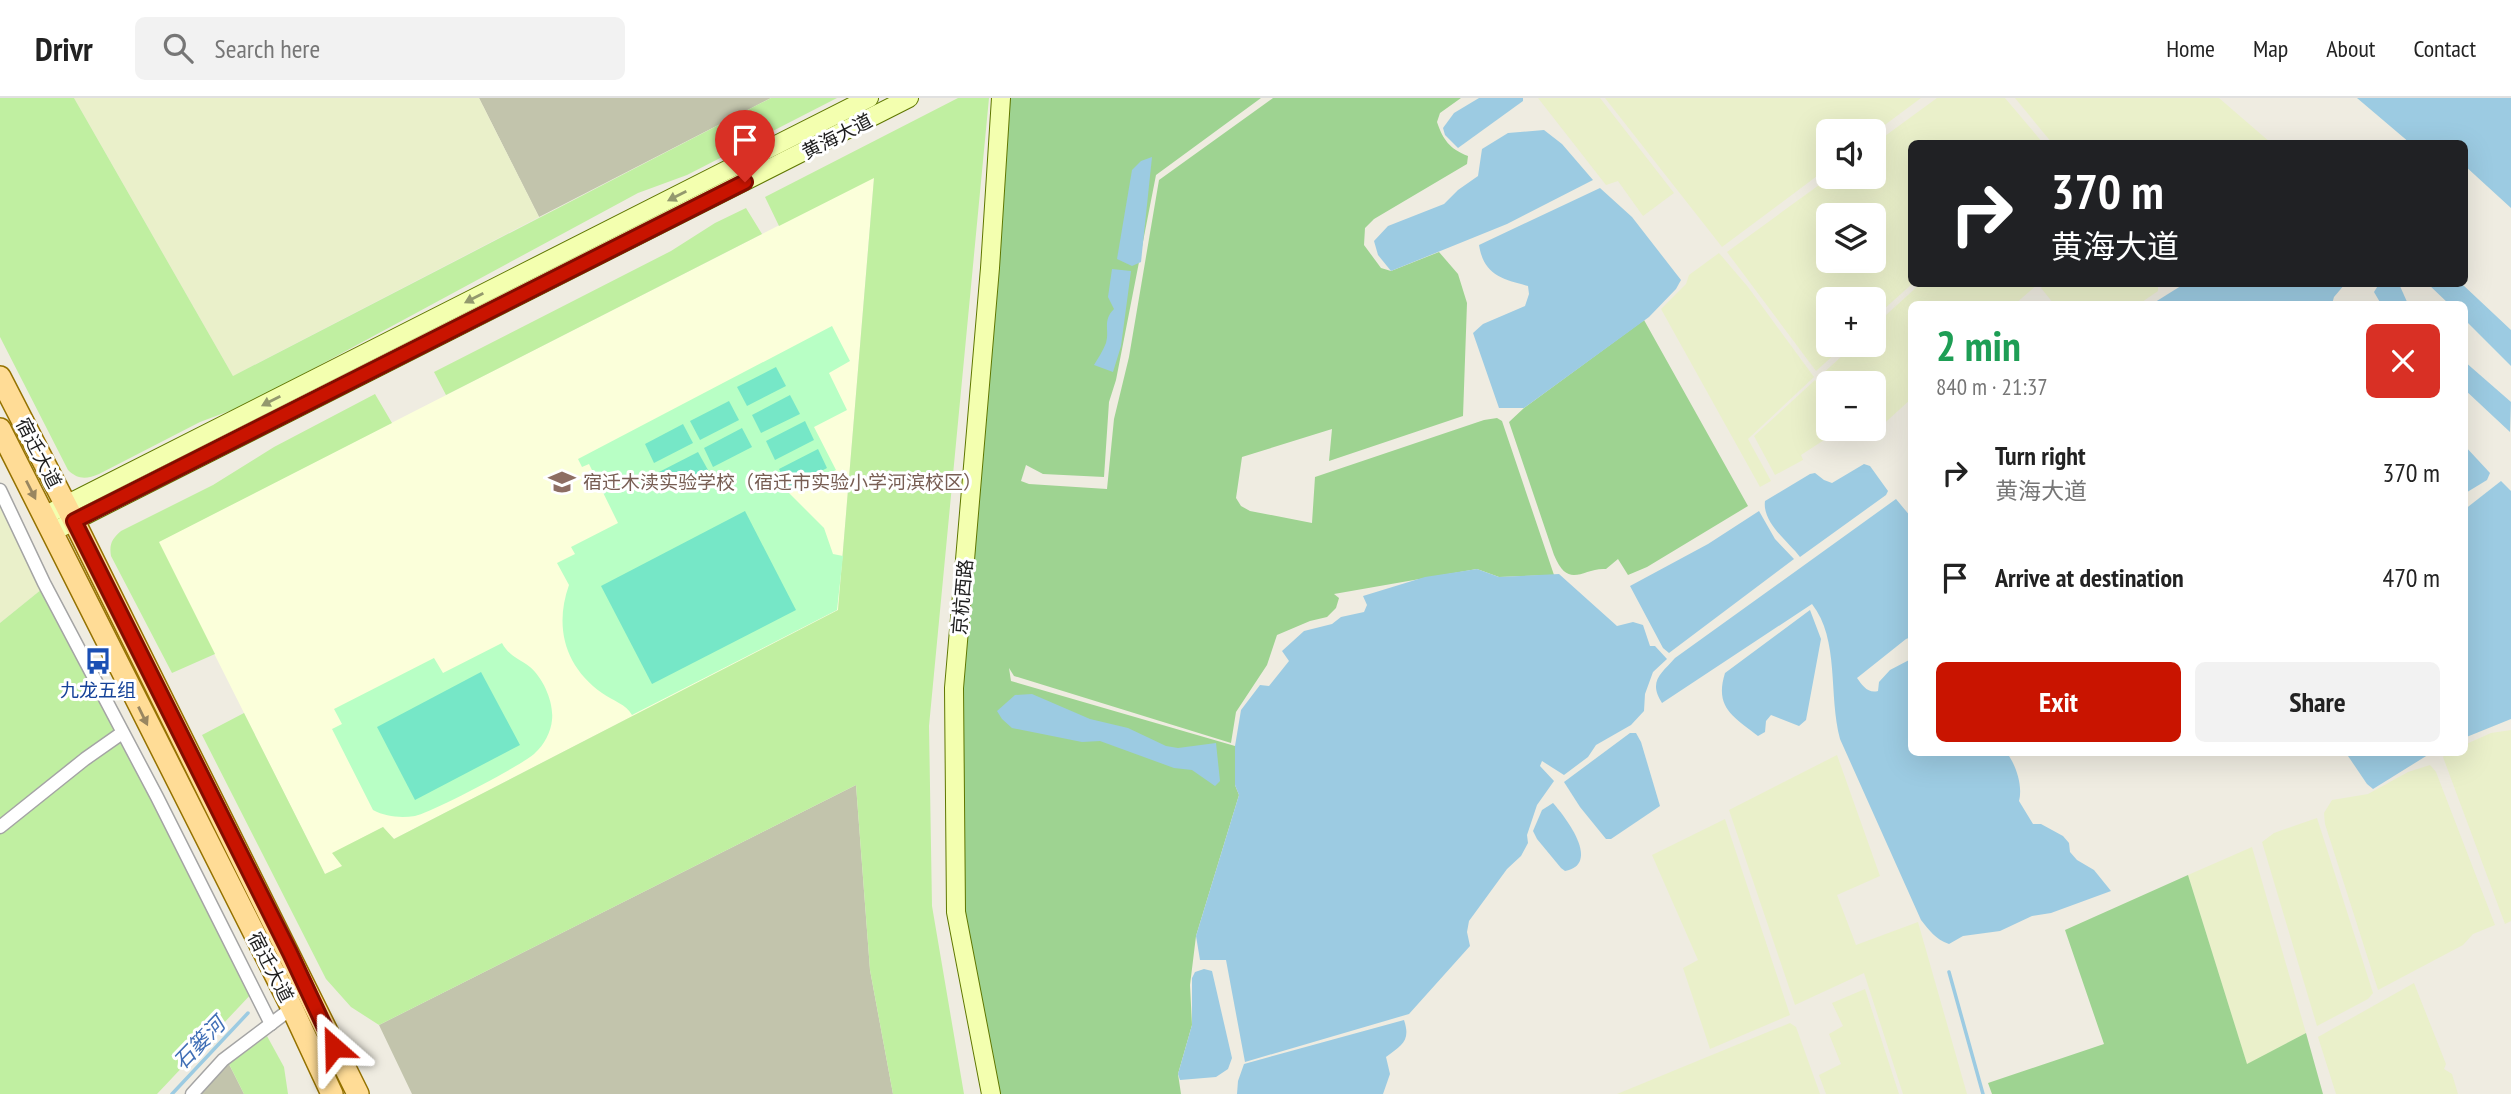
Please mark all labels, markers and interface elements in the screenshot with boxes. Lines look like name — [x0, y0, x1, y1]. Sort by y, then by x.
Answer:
search box — [135, 17, 625, 80]
text: Drivr — [35, 27, 93, 70]
icon: search — [159, 29, 197, 67]
text: Search here — [215, 32, 320, 65]
text: Home — [2166, 33, 2215, 64]
text: Map — [2253, 33, 2288, 64]
text: About — [2326, 33, 2375, 64]
text: Contact — [2413, 33, 2476, 64]
street label: 黄海大道 — [798, 108, 876, 164]
pin — [715, 110, 775, 182]
map controls — [1816, 119, 1886, 441]
button: sound — [1816, 119, 1886, 189]
icon: arrive — [726, 121, 764, 159]
text: 370 m — [2051, 159, 2164, 223]
icon: right — [1936, 168, 2027, 259]
one-way arrow — [667, 190, 687, 201]
button: layers — [1816, 203, 1886, 273]
text: 黄海大道 — [2051, 225, 2179, 267]
button: + — [1816, 287, 1886, 357]
one-way arrow — [464, 293, 484, 304]
text: 2 min — [1936, 318, 2021, 373]
button: close — [2366, 324, 2440, 398]
button: − — [1816, 371, 1886, 441]
text: 840 m · 21:37 — [1936, 372, 2048, 401]
one-way arrow — [261, 395, 281, 406]
street label: 宿迁大道 — [11, 414, 67, 492]
text: Turn right — [1995, 439, 2086, 472]
icon: right — [1936, 454, 1974, 492]
text: 370 m — [2382, 456, 2440, 489]
school or university icon: 宿迁木渎实验学校（宿迁市实验小学河滨校区） — [547, 467, 577, 497]
place label: 宿迁木渎实验学校（宿迁市实验小学河滨校区） — [583, 470, 982, 494]
text: 黄海大道 — [1995, 476, 2087, 505]
one-way arrow — [25, 480, 36, 500]
street label: 京杭西路 — [947, 558, 977, 636]
icon: arrive — [1936, 559, 1974, 597]
text: Arrive at destination — [1995, 561, 2184, 594]
text: 470 m — [2382, 561, 2440, 594]
bus stop icon: 九龙五组 — [83, 646, 113, 676]
button: Exit — [1936, 662, 2181, 742]
button: Share — [2195, 662, 2440, 742]
place label: 九龙五组 — [60, 678, 136, 702]
one-way arrow — [138, 706, 149, 726]
street label: 宿迁大道 — [243, 928, 299, 1006]
water label: 石篓河 — [167, 1008, 233, 1075]
position arrow — [297, 1010, 371, 1084]

